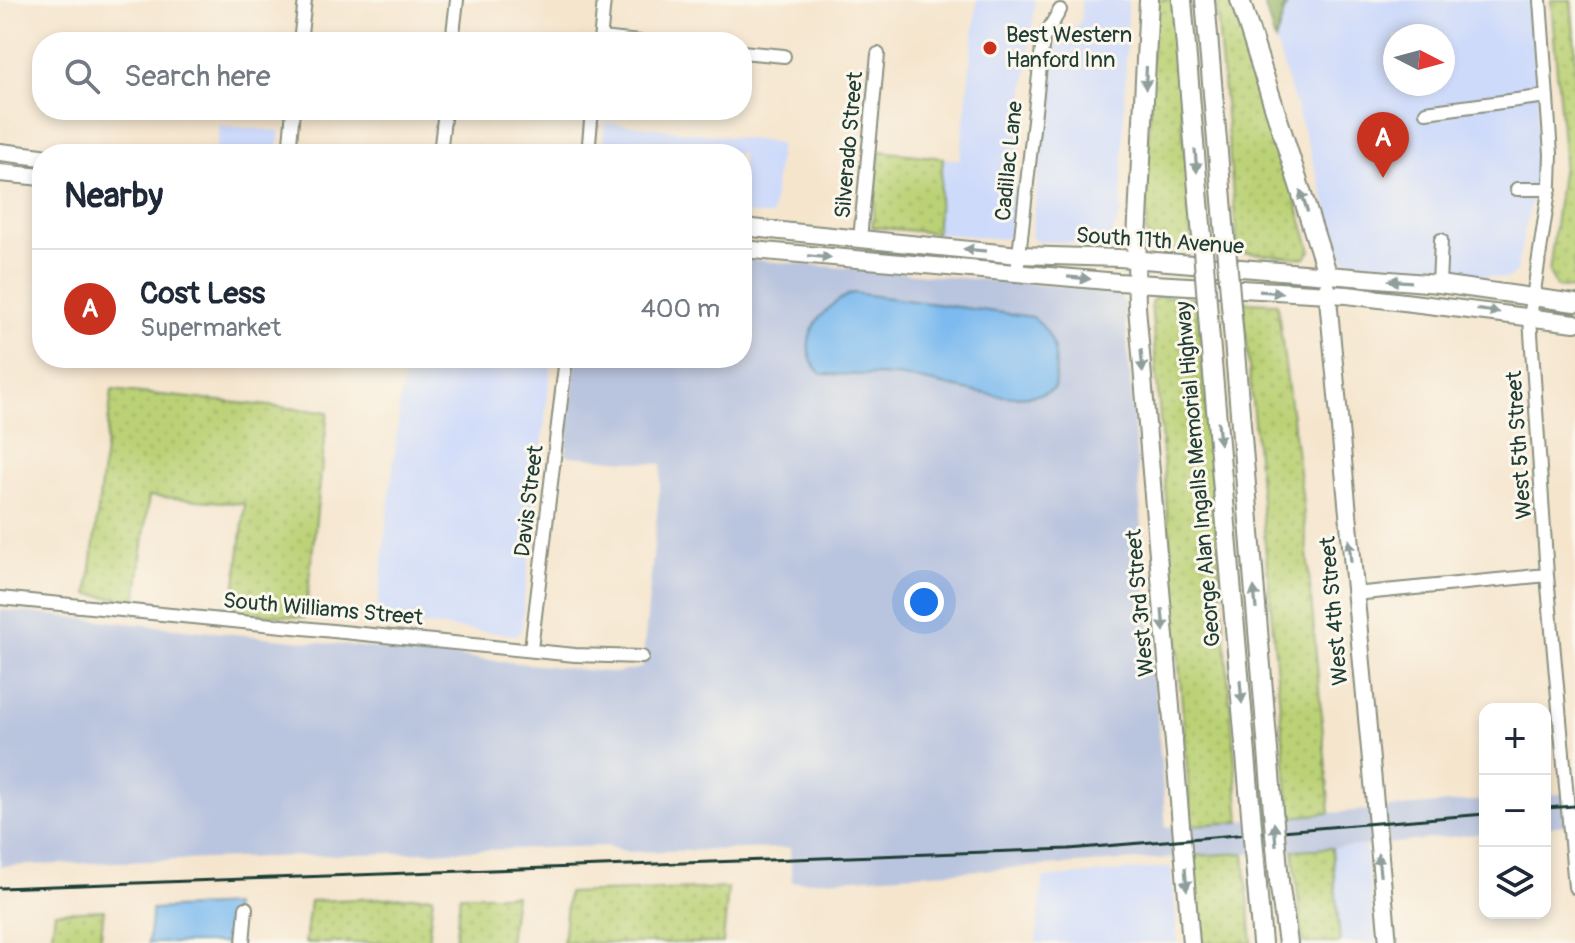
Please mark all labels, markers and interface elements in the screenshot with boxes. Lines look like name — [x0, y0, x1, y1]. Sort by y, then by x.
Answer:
place label: Best Western Hanford Inn — [1006, 21, 1132, 74]
north arrow — [1383, 24, 1455, 96]
search box — [32, 32, 752, 120]
marker: Best Western Hanford Inn — [981, 39, 999, 57]
icon: search — [60, 54, 104, 98]
text: Search here — [124, 58, 271, 95]
one-way arrow — [1140, 66, 1153, 91]
street label: Silverado Street — [829, 70, 869, 220]
street label: Cadillac Lane — [989, 100, 1029, 222]
pin: A — [1357, 112, 1409, 178]
one-way arrow — [1189, 149, 1202, 174]
text: Nearby — [64, 175, 163, 218]
one-way arrow — [1297, 189, 1309, 213]
street label: South 11th Avenue — [1075, 221, 1245, 261]
one-way arrow — [962, 243, 987, 256]
one-way arrow — [808, 250, 833, 263]
one-way arrow — [1067, 272, 1092, 285]
one-way arrow — [1387, 274, 1412, 287]
text: Cost Less — [140, 275, 265, 312]
one-way arrow — [1259, 286, 1284, 299]
text: A — [82, 293, 98, 325]
text: 400 m — [641, 293, 720, 325]
street label: George Alan Ingalls Memorial Highway — [1169, 300, 1227, 648]
one-way arrow — [1476, 305, 1501, 318]
text: Supermarket — [140, 312, 281, 344]
one-way arrow — [1136, 349, 1149, 374]
street label: West 5th Street — [1500, 370, 1538, 520]
one-way arrow — [1212, 421, 1225, 446]
street label: Davis Street — [508, 444, 550, 558]
street label: West 3rd Street — [1120, 528, 1160, 678]
street label: West 4th Street — [1314, 535, 1354, 687]
one-way arrow — [1344, 538, 1357, 563]
your location — [904, 582, 944, 622]
one-way arrow — [1249, 585, 1262, 610]
street label: South Williams Street — [222, 586, 424, 632]
one-way arrow — [1157, 608, 1170, 633]
one-way arrow — [1235, 680, 1248, 705]
map controls — [1479, 703, 1551, 919]
button: + — [1479, 703, 1551, 775]
button: − — [1479, 775, 1551, 847]
one-way arrow — [1269, 821, 1282, 846]
button: layers — [1479, 847, 1551, 919]
one-way arrow — [1372, 853, 1385, 878]
one-way arrow — [1179, 867, 1192, 892]

